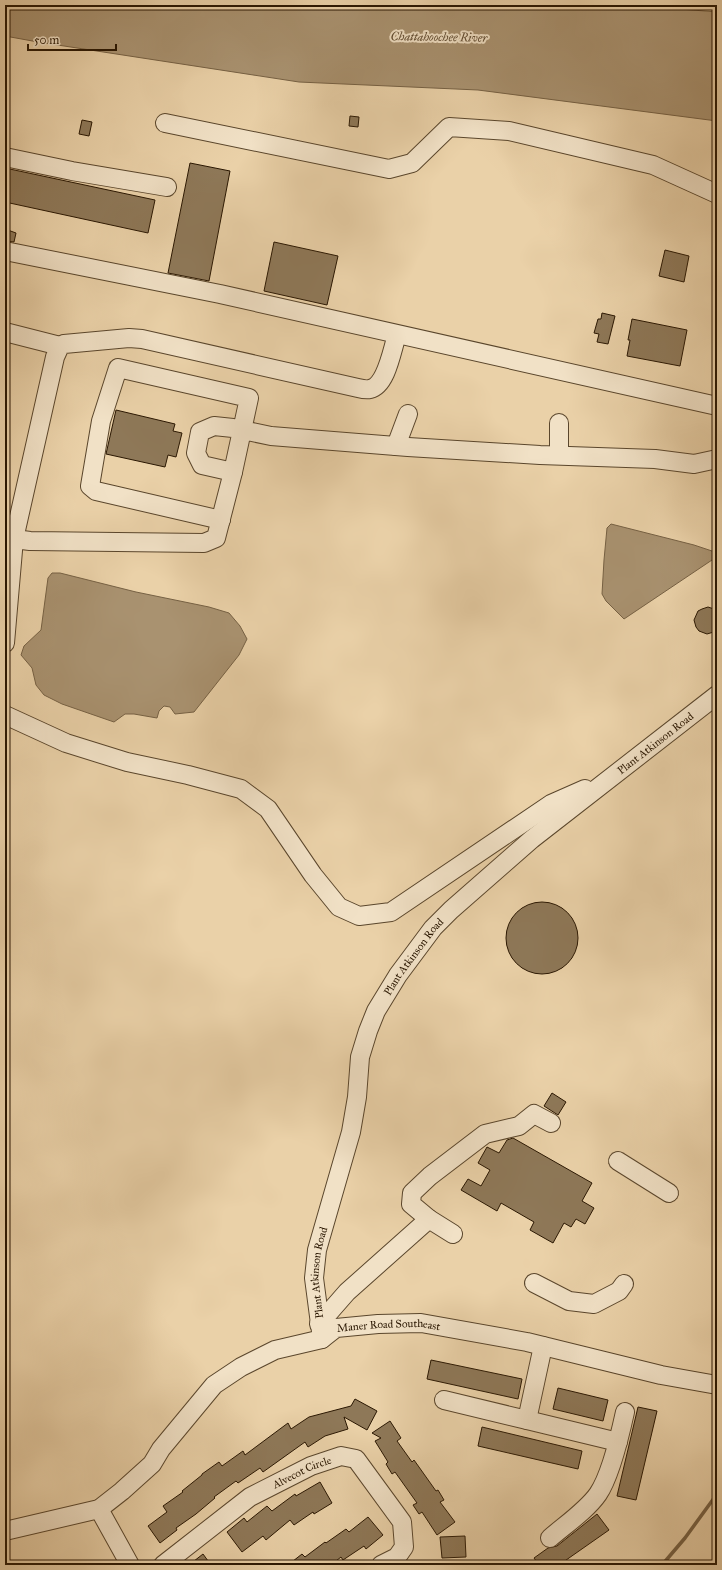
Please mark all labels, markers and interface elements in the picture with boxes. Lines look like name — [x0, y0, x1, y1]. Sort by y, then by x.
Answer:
scale bar — [28, 26, 116, 52]
water label: Chattahoochee River — [391, 29, 488, 45]
text: 50 m — [34, 33, 59, 47]
street label: Plant Atkinson Road — [615, 710, 697, 777]
street label: Plant Atkinson Road — [381, 915, 447, 998]
street label: Plant Atkinson Road — [308, 1225, 330, 1319]
street label: Maner Road Southeast — [336, 1317, 441, 1335]
street label: Alvecot Circle — [269, 1454, 333, 1492]

